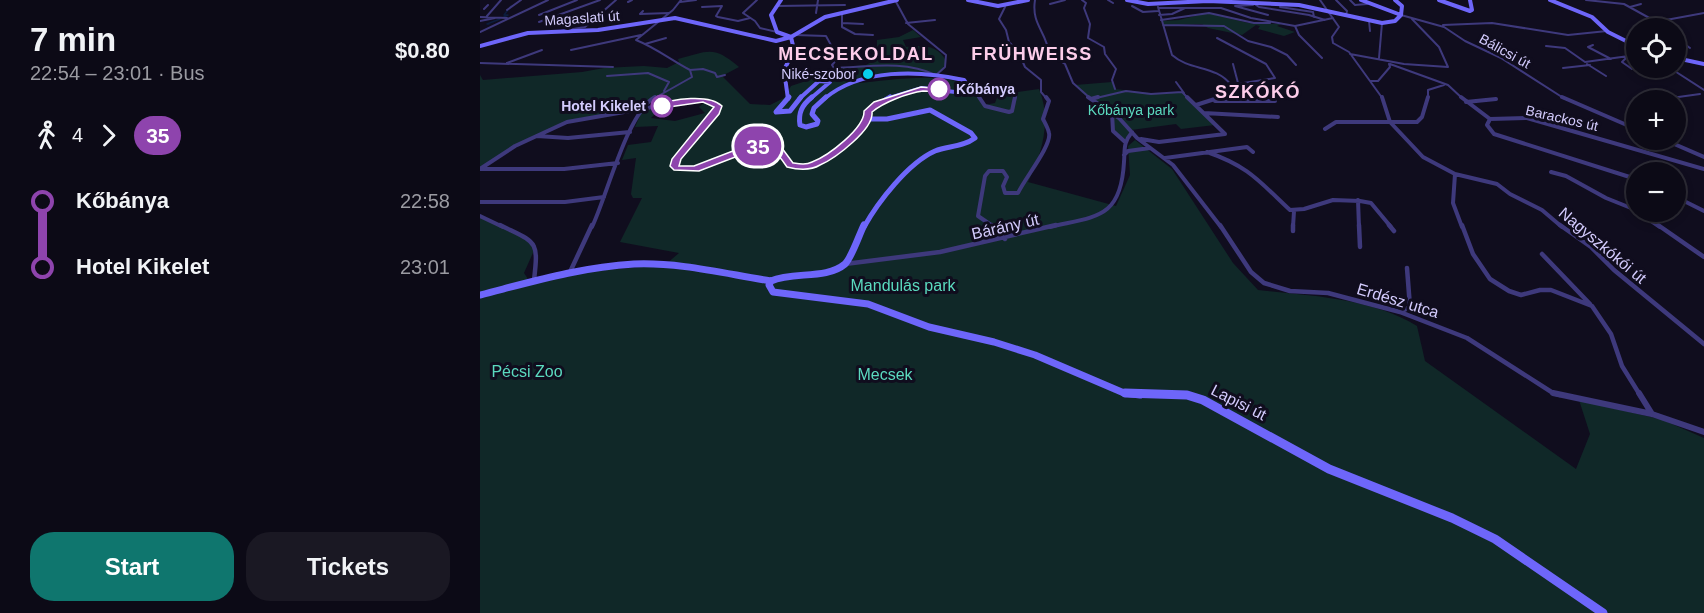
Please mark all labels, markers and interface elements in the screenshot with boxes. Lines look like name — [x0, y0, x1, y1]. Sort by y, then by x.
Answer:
street label: Magaslati út — [544, 7, 620, 29]
map controls — [1626, 18, 1686, 222]
button: locate — [1626, 18, 1686, 78]
text: 7 min — [30, 21, 116, 58]
street label: Bálicsi út — [1477, 30, 1533, 72]
text: $0.80 — [395, 38, 450, 63]
district label: MECSEKOLDAL — [778, 44, 934, 64]
district label: FRÜHWEISS — [971, 44, 1093, 64]
text: 22:54 – 23:01 · Bus — [30, 62, 205, 84]
place label: Niké-szobor — [781, 66, 856, 82]
marker: Niké-szobor — [861, 67, 875, 81]
marker: Kőbánya — [928, 78, 950, 100]
place label: Kőbánya — [956, 81, 1015, 97]
district label: SZKÓKÓ — [1215, 81, 1301, 102]
button: + — [1626, 90, 1686, 150]
marker: Hotel Kikelet — [651, 95, 673, 117]
place label: Hotel Kikelet — [561, 98, 646, 114]
park label: Kőbánya park — [1088, 102, 1175, 118]
street label: Barackos út — [1524, 102, 1600, 134]
icon: walk — [30, 119, 63, 152]
icon: forward — [92, 119, 125, 152]
text: 4 — [72, 124, 83, 146]
text: 35 — [146, 124, 169, 147]
line badge: 35 — [731, 126, 785, 166]
text: 35 — [746, 135, 770, 158]
button: − — [1626, 162, 1686, 222]
text: Kőbánya — [76, 188, 169, 213]
text: 22:58 — [400, 190, 450, 212]
street label: Nagyszkókói út — [1556, 204, 1650, 287]
street label: Bárány út — [970, 210, 1041, 242]
text: Hotel Kikelet — [76, 254, 209, 279]
text: 23:01 — [400, 256, 450, 278]
park label: Mandulás park — [851, 277, 956, 294]
street label: Erdész utca — [1355, 280, 1441, 321]
park label: Pécsi Zoo — [491, 363, 563, 380]
park label: Mecsek — [857, 366, 914, 383]
street label: Lapisi út — [1208, 381, 1270, 424]
button: Start — [30, 532, 234, 601]
button: Tickets — [246, 532, 450, 601]

